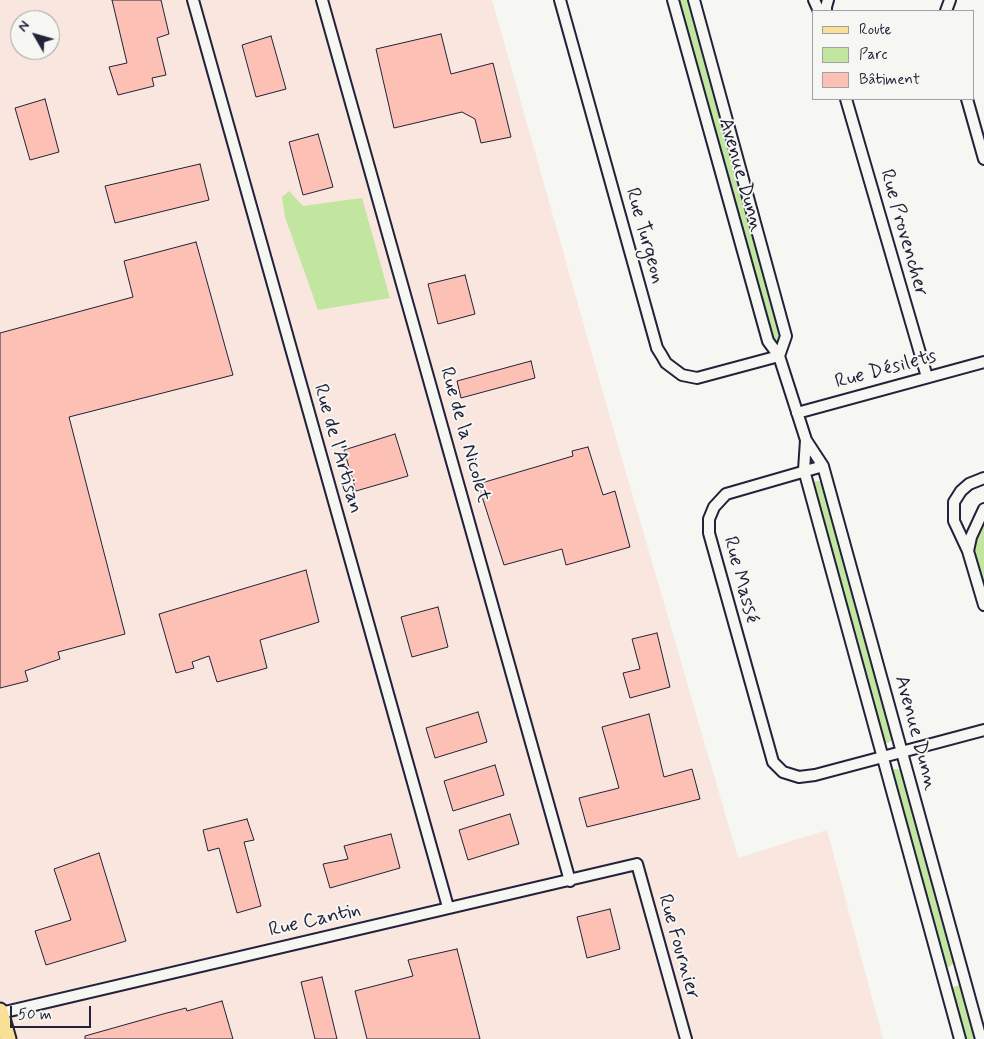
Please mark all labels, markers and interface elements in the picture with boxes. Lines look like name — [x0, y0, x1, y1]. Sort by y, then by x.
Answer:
north arrow — [10, 10, 60, 60]
legend — [812, 10, 974, 100]
text: N — [14, 17, 34, 36]
text: Route — [859, 20, 892, 40]
text: Parc — [859, 45, 887, 65]
text: Bâtiment — [859, 70, 920, 90]
street label: Avenue Dunn — [712, 115, 768, 235]
street label: Rue Provencher — [873, 167, 933, 299]
street label: Rue Turgeon — [619, 185, 669, 287]
street label: Rue Désilets — [833, 345, 939, 395]
street label: Rue de la Nicolet — [433, 365, 495, 505]
street label: Rue de l'Artisan — [307, 381, 367, 517]
street label: Rue Massé — [717, 534, 763, 626]
street label: Avenue Dunn — [888, 673, 942, 793]
street label: Rue Fournier — [652, 892, 704, 1002]
street label: Rue Cantin — [267, 899, 363, 943]
scale bar — [12, 996, 94, 1028]
text: 50 m — [18, 1005, 52, 1025]

